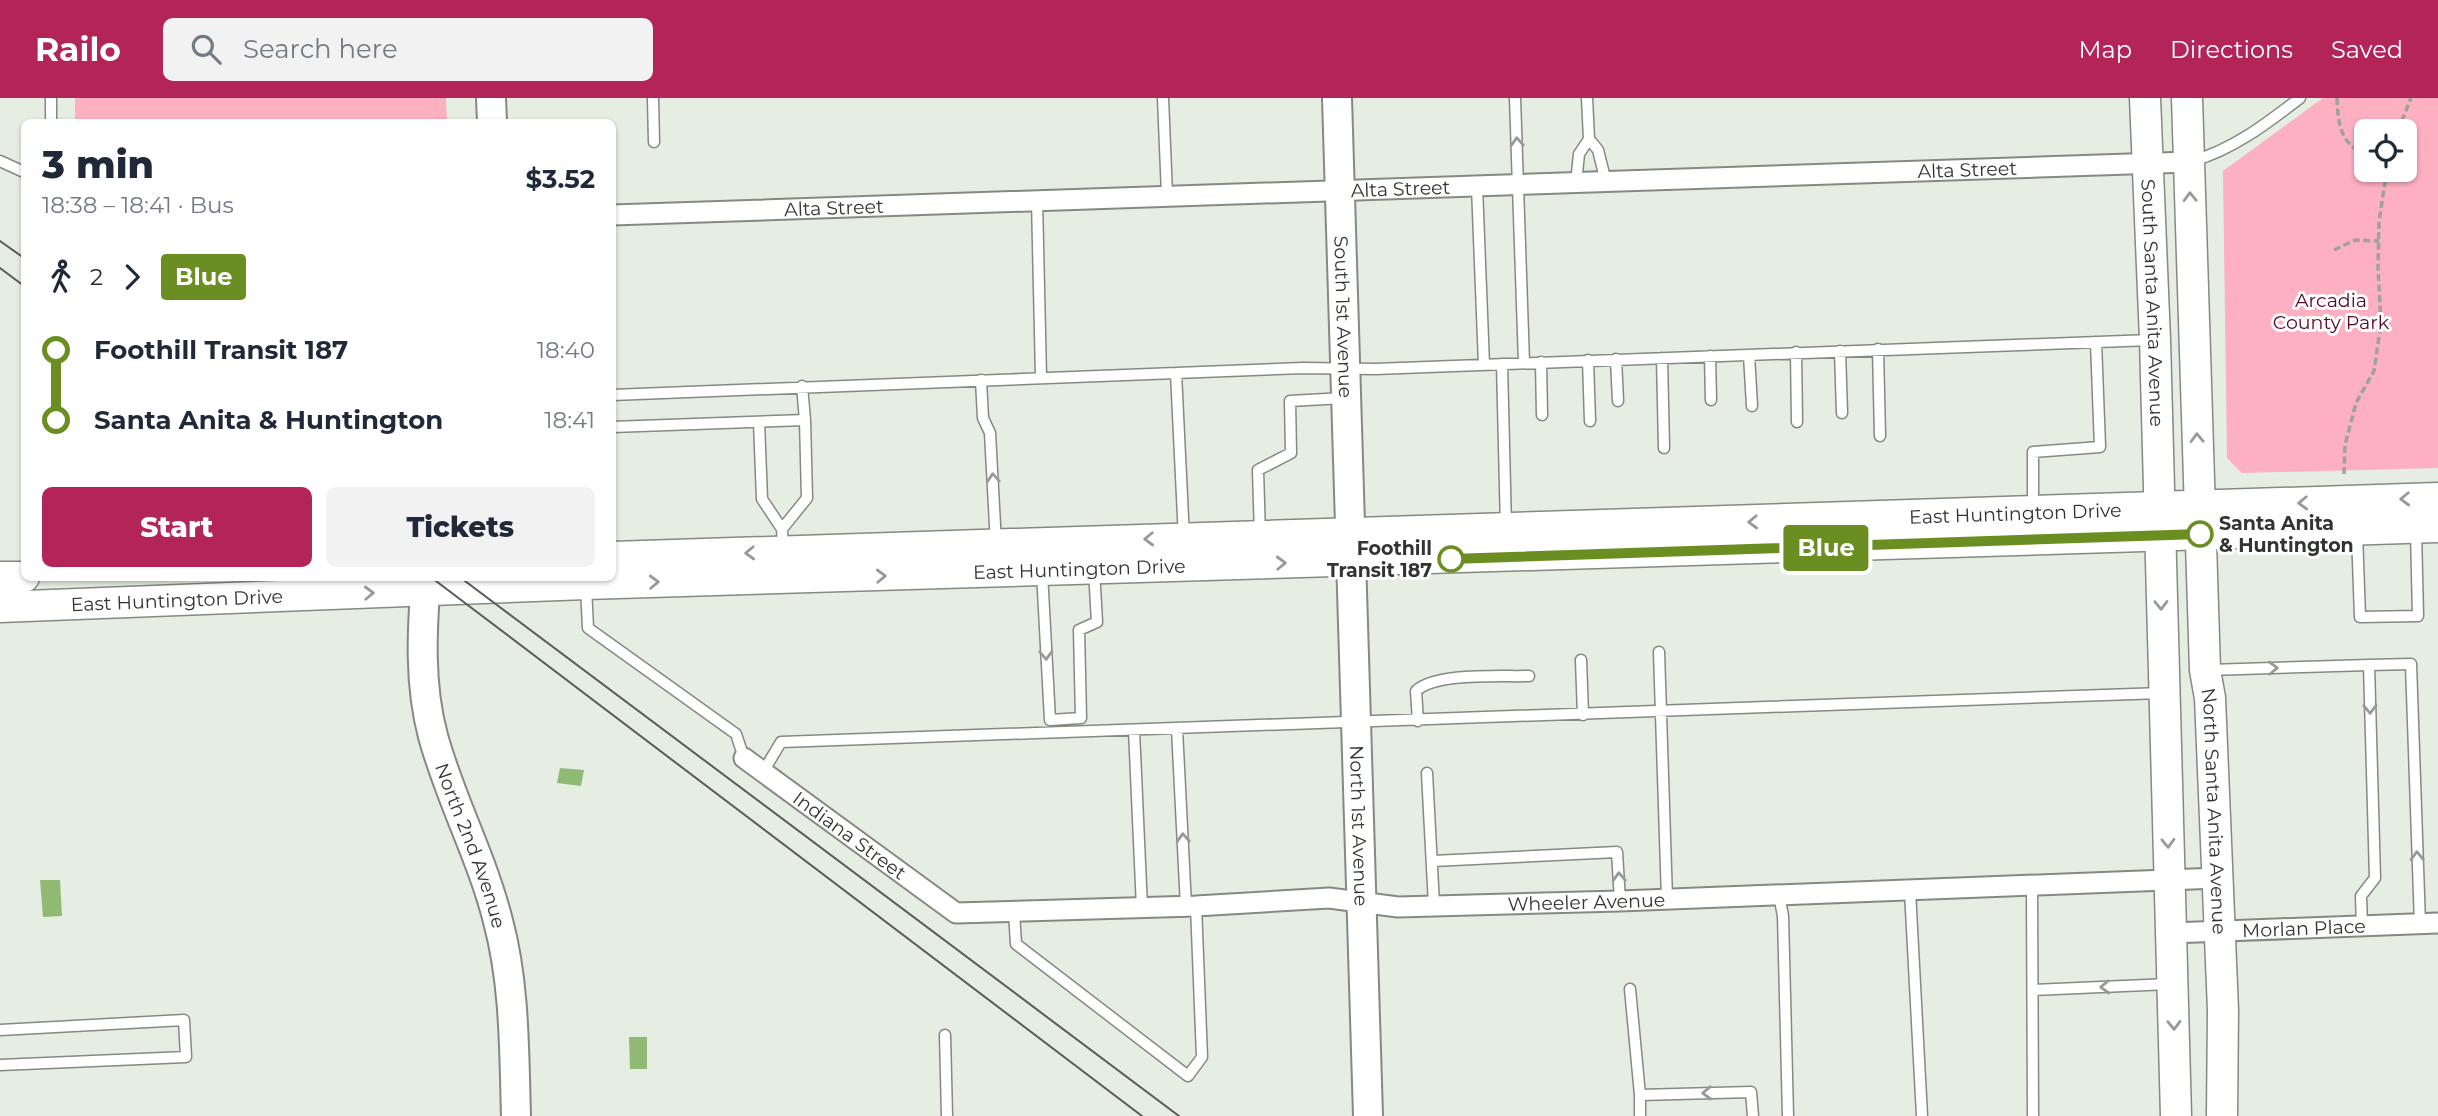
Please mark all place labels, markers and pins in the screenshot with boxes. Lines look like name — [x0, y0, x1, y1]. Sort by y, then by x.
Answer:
place label: Santa Anita & Huntington — [2219, 512, 2354, 557]
marker: Santa Anita & Huntington — [2187, 521, 2213, 547]
place label: Foothill Transit 187 — [1327, 537, 1432, 582]
marker: Foothill Transit 187 — [1438, 546, 1464, 572]

